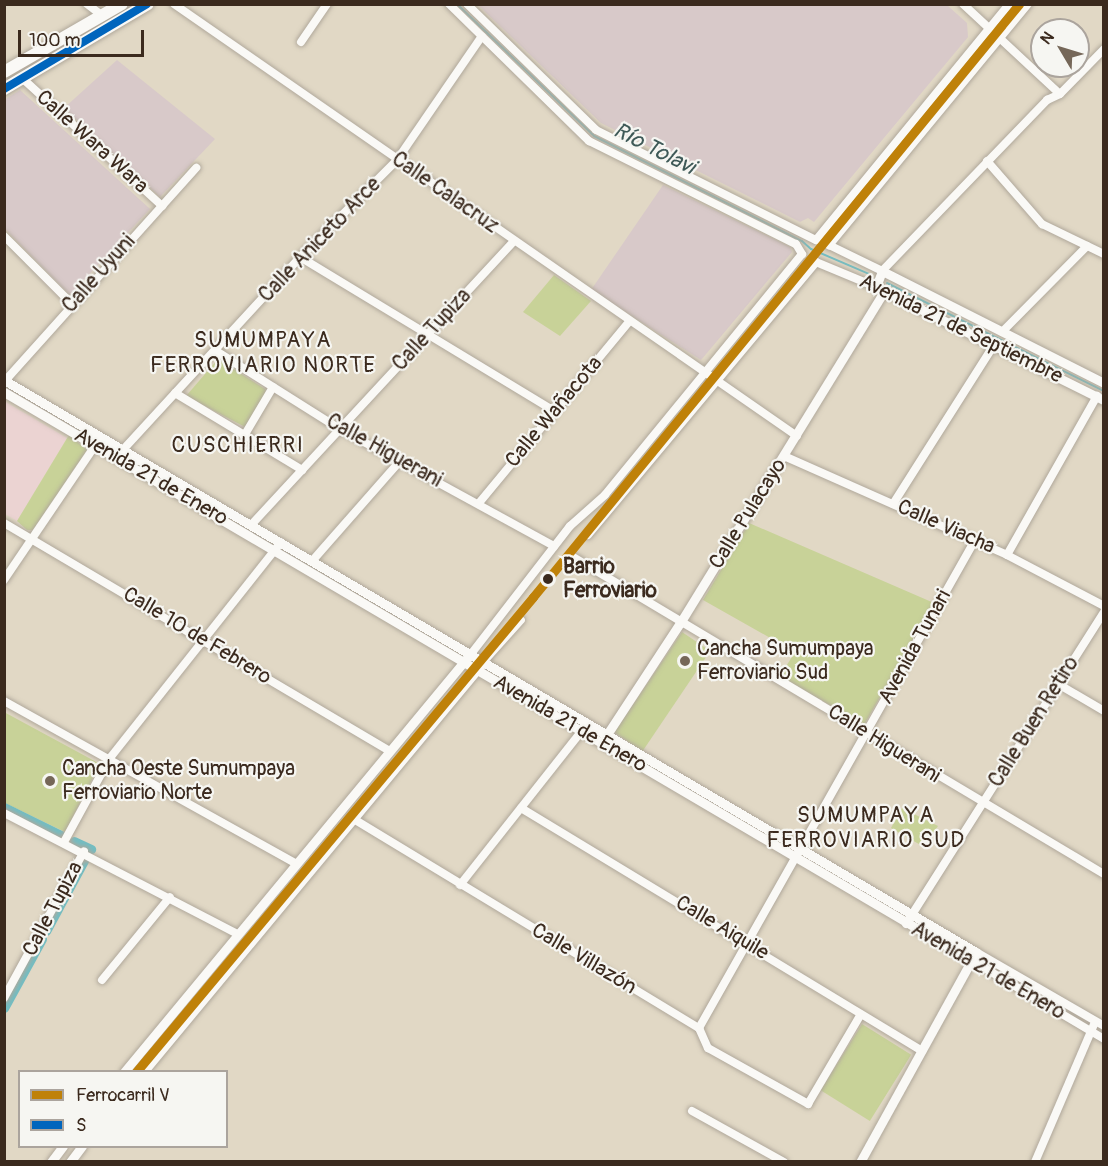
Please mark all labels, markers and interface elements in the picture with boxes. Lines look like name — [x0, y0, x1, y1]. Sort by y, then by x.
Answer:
scale bar — [21, 18, 147, 56]
north arrow — [1030, 18, 1090, 78]
text: N — [1036, 28, 1059, 49]
text: 100 m — [29, 29, 81, 52]
street label: Calle Wara Wara — [31, 85, 153, 199]
water label: Río Tolavi — [609, 117, 699, 181]
street label: Calle Calacruz — [387, 147, 503, 239]
street label: Calle Aniceto Arce — [254, 172, 386, 308]
street label: Calle Uyuni — [57, 230, 141, 318]
street label: Avenida 21 de Septiembre — [855, 269, 1067, 389]
street label: Calle Tupiza — [387, 284, 477, 376]
district label: SUMUMPAYA FERROVIARIO NORTE — [150, 327, 376, 378]
street label: Calle Wañacota — [500, 351, 608, 473]
street label: Calle Higuerani — [322, 409, 446, 493]
street label: Avenida 21 de Enero — [70, 423, 232, 531]
district label: CUSCHIERRI — [172, 433, 304, 459]
street label: Calle Pulacayo — [704, 454, 792, 574]
street label: Calle Viacha — [893, 494, 999, 560]
place label: Barrio Ferroviario — [563, 554, 657, 604]
marker: Barrio Ferroviario — [538, 569, 558, 589]
street label: Calle 10 de Febrero — [118, 582, 276, 690]
street label: Avenida Tunari — [873, 586, 957, 708]
place label: Cancha Sumumpaya Ferroviario Sud — [697, 636, 874, 686]
street label: Calle Buen Retiro — [984, 652, 1084, 792]
marker: Cancha Sumumpaya Ferroviario Sud — [678, 654, 692, 668]
street label: Avenida 21 de Enero — [489, 670, 651, 778]
street label: Calle Higuerani — [823, 699, 945, 789]
place label: Cancha Oeste Sumumpaya Ferroviario Norte — [62, 756, 295, 806]
marker: Cancha Oeste Sumumpaya Ferroviario Norte — [43, 774, 57, 788]
district label: SUMUMPAYA FERROVIARIO SUD — [766, 802, 966, 854]
street label: Calle Tupiza — [18, 857, 88, 961]
street label: Calle Aiquile — [671, 890, 773, 966]
street label: Avenida 21 de Enero — [907, 917, 1069, 1025]
street label: Calle Villazón — [527, 918, 641, 1000]
legend — [18, 1070, 228, 1148]
text: Ferrocarril V — [76, 1084, 170, 1107]
text: S — [76, 1114, 87, 1137]

